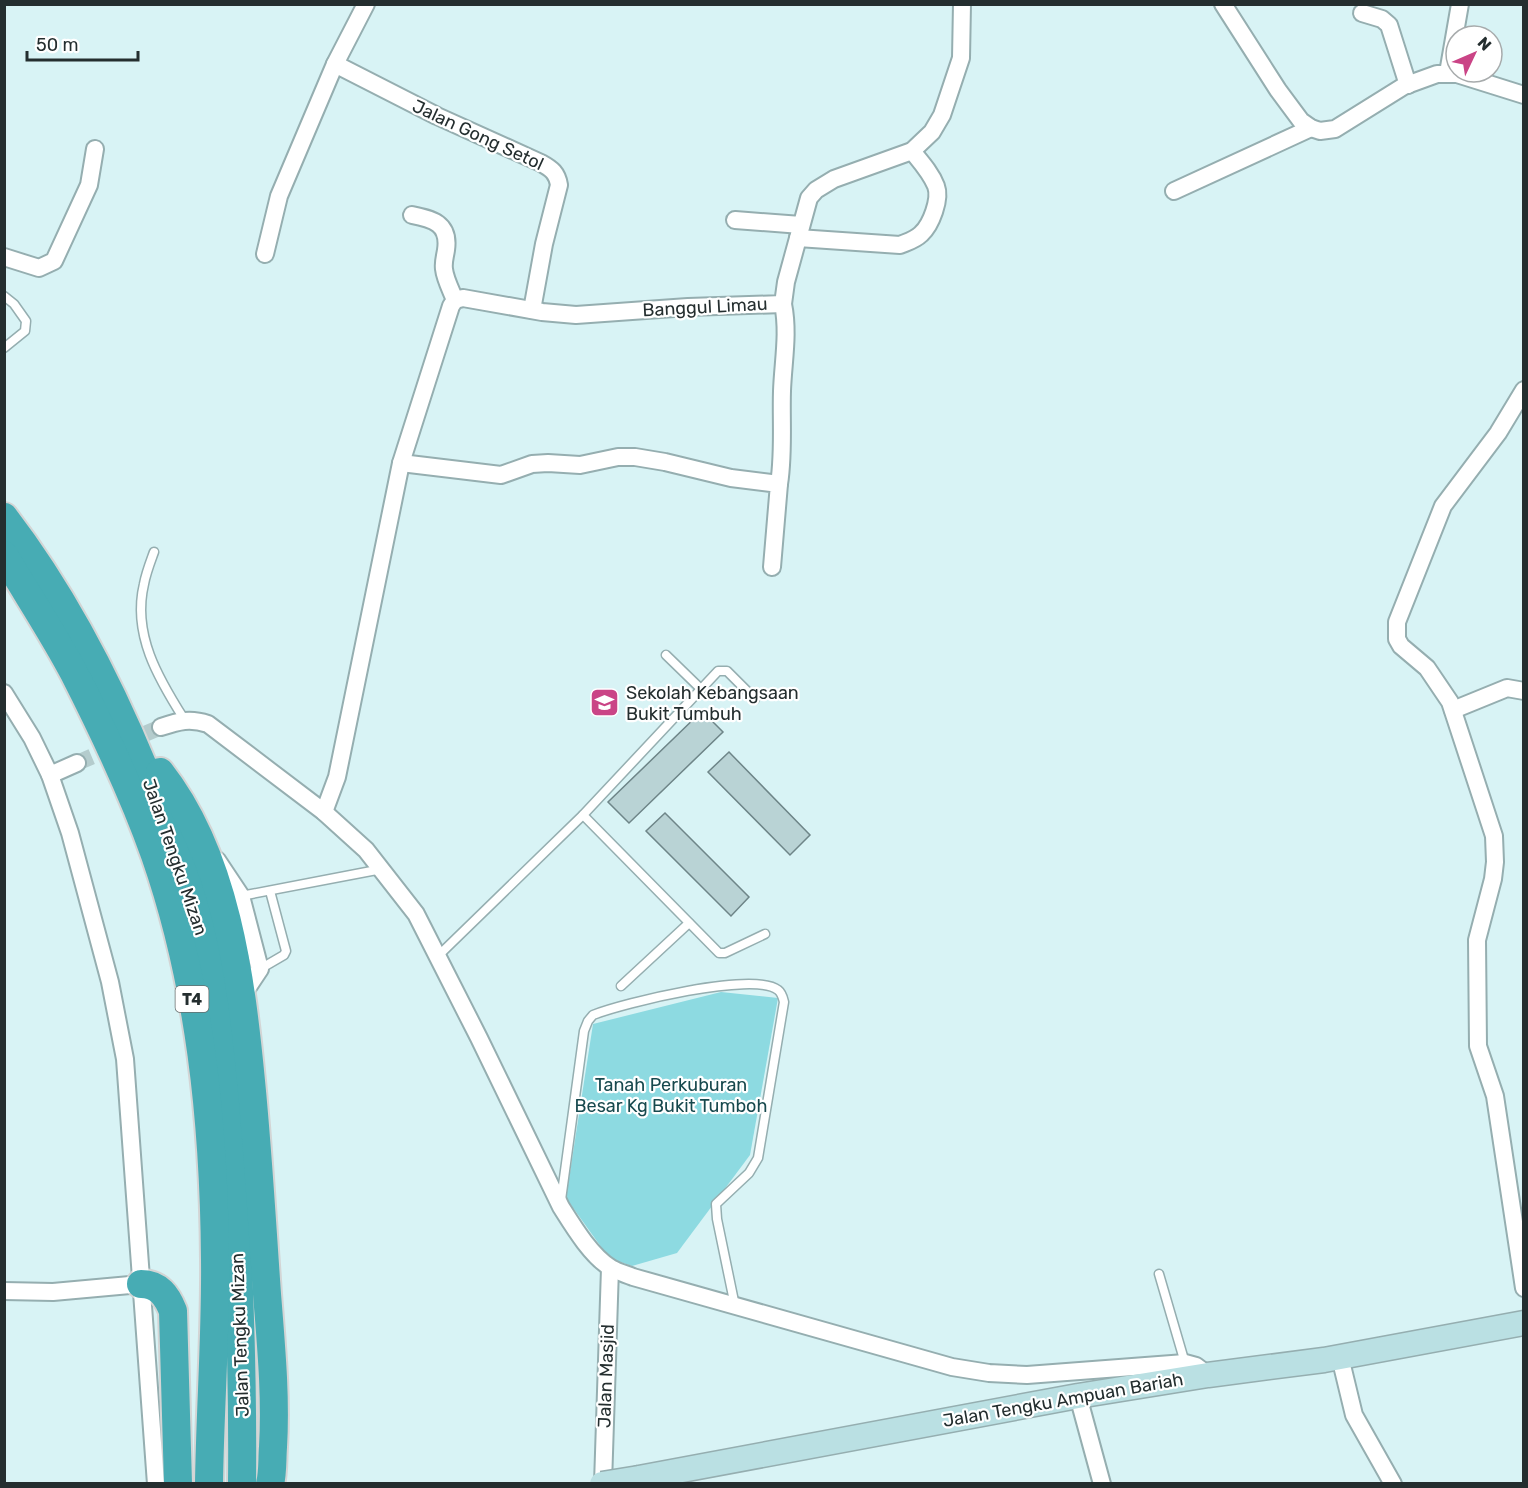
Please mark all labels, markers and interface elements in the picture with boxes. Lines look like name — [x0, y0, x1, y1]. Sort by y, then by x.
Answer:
scale bar — [27, 24, 138, 62]
north arrow — [1444, 24, 1504, 84]
text: N — [1474, 33, 1495, 55]
text: 50 m — [36, 34, 79, 56]
street label: Jalan Gong Setol — [409, 95, 547, 175]
street label: Banggul Limau — [642, 293, 768, 321]
place label: Sekolah Kebangsaan Bukit Tumbuh — [626, 682, 799, 725]
school or university icon: Sekolah Kebangsaan Bukit Tumbuh — [589, 687, 621, 719]
street label: Jalan Tengku Mizan — [138, 776, 212, 938]
road number: T4 — [176, 986, 208, 1012]
park label: Tanah Perkuburan Besar Kg Bukit Tumboh — [575, 1074, 767, 1117]
street label: Jalan Tengku Mizan — [226, 1253, 254, 1417]
street label: Jalan Masjid — [593, 1324, 619, 1428]
street label: Jalan Tengku Ampuan Bariah — [941, 1368, 1185, 1432]

